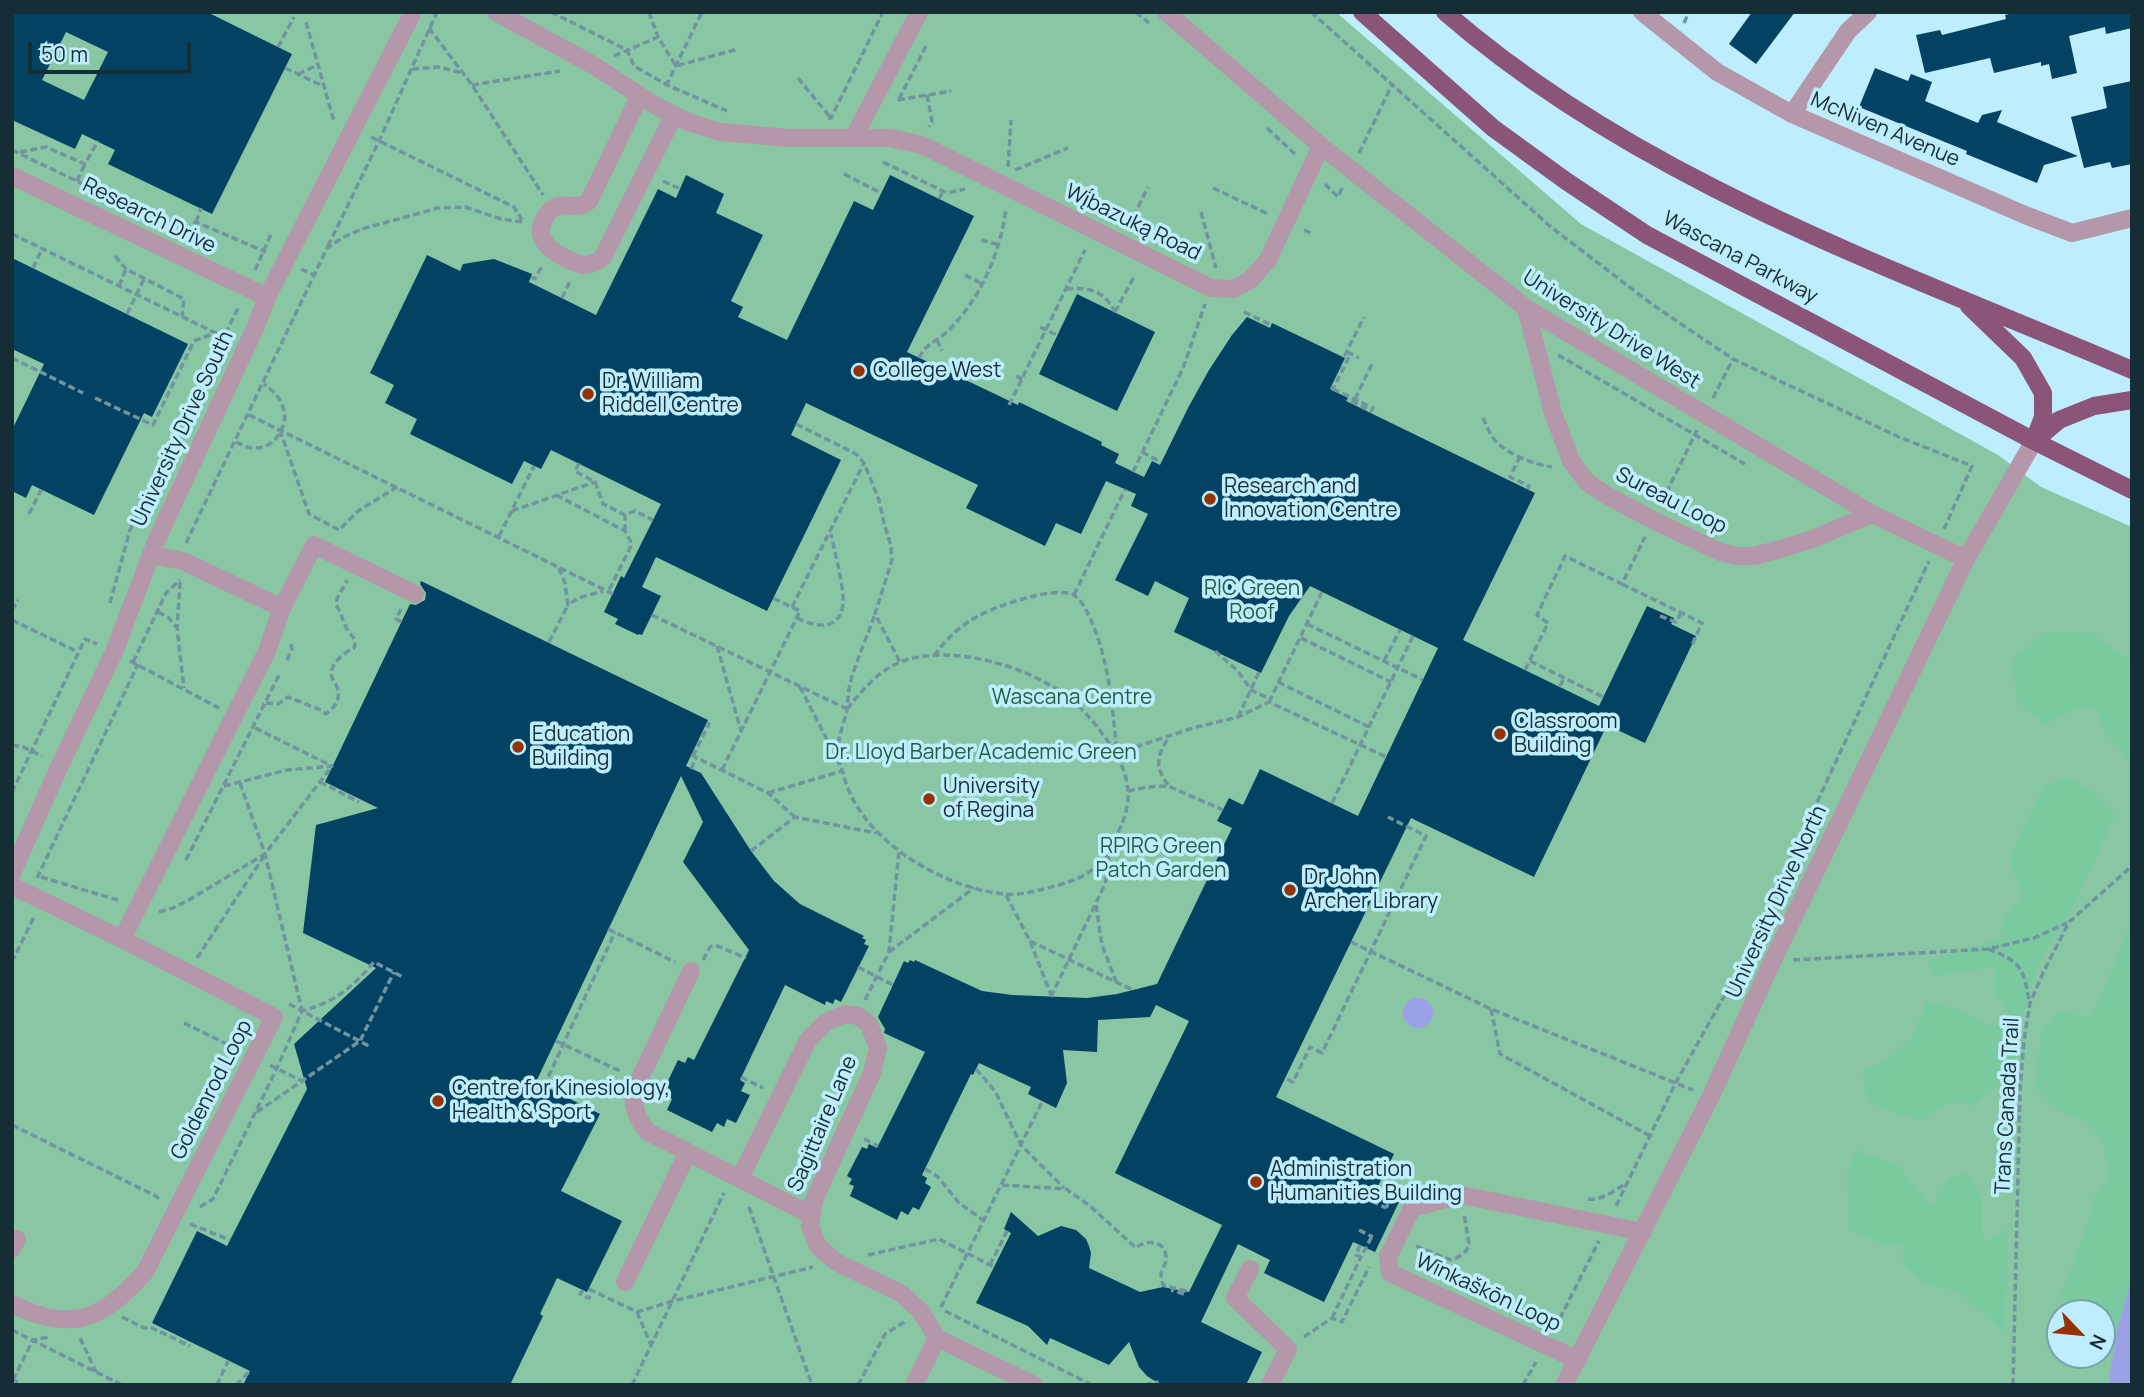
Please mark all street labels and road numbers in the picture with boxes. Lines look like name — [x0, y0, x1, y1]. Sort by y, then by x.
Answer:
street label: McNiven Avenue — [1807, 87, 1963, 173]
street label: Research Drive — [78, 173, 220, 259]
street label: Wį́bazuką Road — [1061, 179, 1205, 267]
street label: Wascana Parkway — [1658, 206, 1822, 310]
street label: University Drive West — [1518, 265, 1704, 395]
street label: University Drive South — [127, 327, 239, 531]
street label: Sureau Loop — [1611, 462, 1731, 540]
street label: University Drive North — [1721, 802, 1833, 1002]
street label: Goldenrod Loop — [166, 1016, 258, 1164]
street label: Trans Canada Trail — [1991, 1017, 2025, 1195]
street label: Sagittaire Lane — [783, 1052, 863, 1196]
street label: Wīnkaškōn Loop — [1412, 1248, 1564, 1338]

